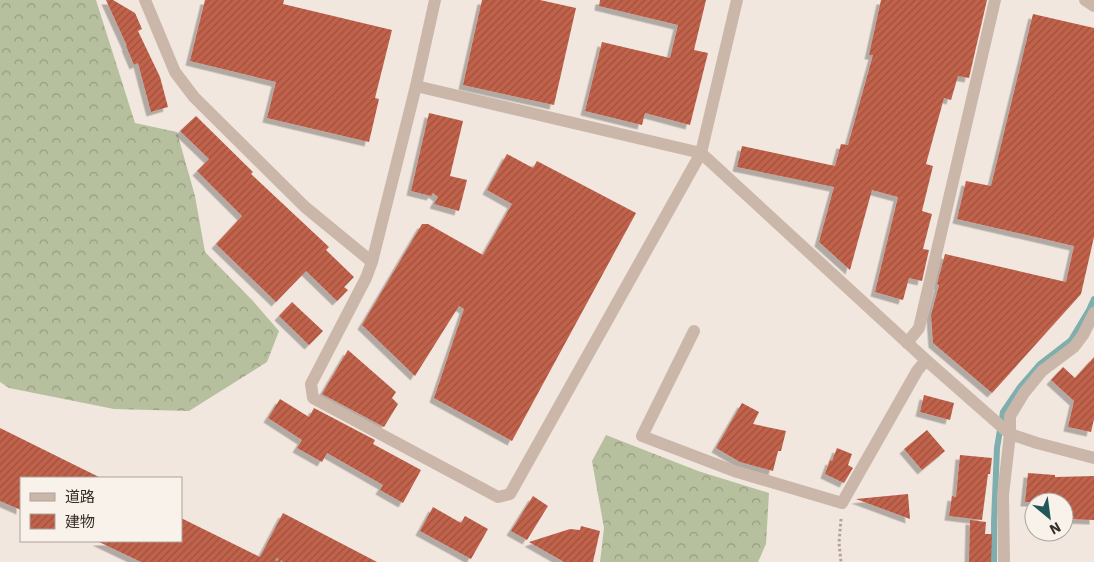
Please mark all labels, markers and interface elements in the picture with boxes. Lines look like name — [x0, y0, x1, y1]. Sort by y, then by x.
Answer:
legend — [20, 477, 182, 542]
text: 道路 — [65, 487, 95, 506]
north arrow — [1024, 492, 1074, 542]
text: 建物 — [65, 512, 95, 531]
text: N — [1047, 518, 1064, 539]

